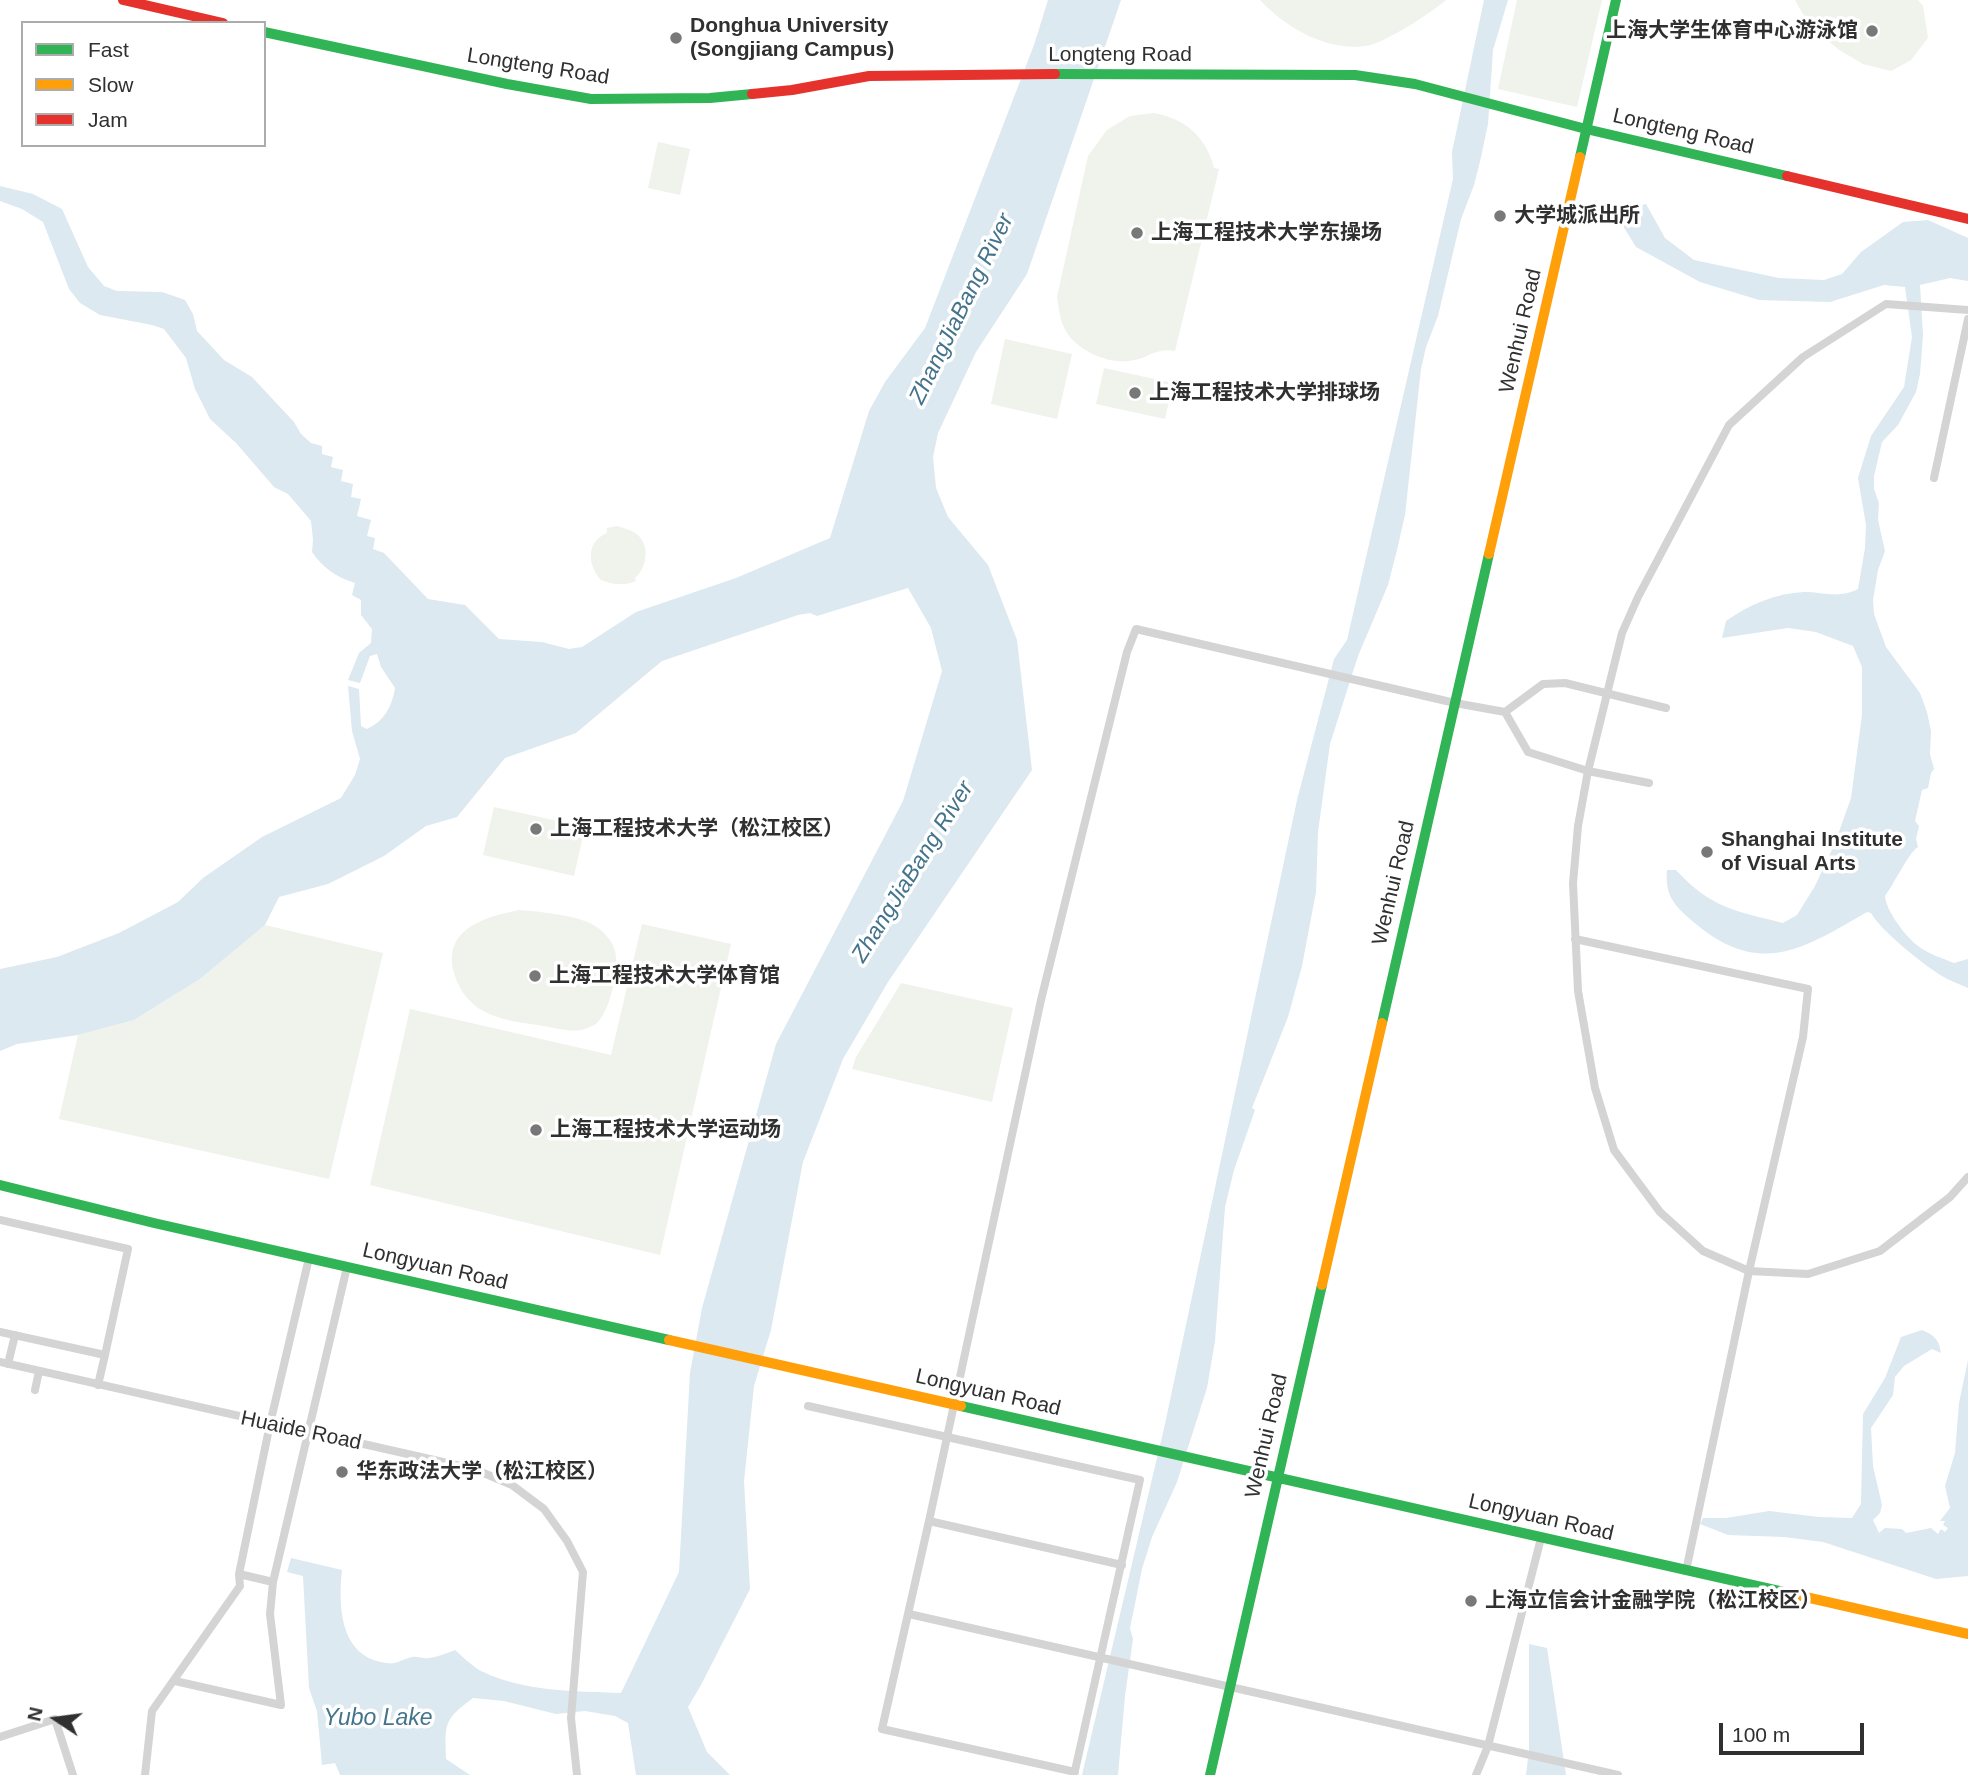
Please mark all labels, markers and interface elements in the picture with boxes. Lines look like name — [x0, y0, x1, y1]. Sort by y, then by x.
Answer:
place label: Donghua University (Songjiang Campus) — [690, 13, 894, 63]
place label: 上海大学生体育中心游泳馆 — [1606, 18, 1858, 44]
legend — [21, 21, 266, 147]
marker: 上海大学生体育中心游泳馆 — [1864, 23, 1880, 39]
marker: Donghua University (Songjiang Campus) — [668, 30, 684, 46]
text: Fast — [88, 38, 129, 61]
street label: Longteng Road — [1048, 42, 1192, 68]
street label: Longteng Road — [465, 43, 611, 91]
text: Slow — [88, 73, 134, 96]
street label: Longteng Road — [1610, 104, 1756, 160]
text: Jam — [88, 108, 128, 131]
place label: 大学城派出所 — [1514, 203, 1640, 229]
marker: 大学城派出所 — [1492, 208, 1508, 224]
water label: ZhangJiaBang River — [904, 209, 1020, 409]
place label: 上海工程技术大学东操场 — [1151, 220, 1382, 246]
marker: 上海工程技术大学东操场 — [1129, 225, 1145, 241]
street label: Wenhui Road — [1494, 266, 1548, 396]
place label: 上海工程技术大学排球场 — [1149, 380, 1380, 406]
marker: 上海工程技术大学排球场 — [1127, 385, 1143, 401]
water label: ZhangJiaBang River — [846, 776, 980, 968]
place label: 上海工程技术大学（松江校区） — [550, 816, 844, 842]
street label: Wenhui Road — [1367, 818, 1421, 948]
marker: 上海工程技术大学（松江校区） — [528, 821, 544, 837]
place label: Shanghai Institute of Visual Arts — [1721, 827, 1903, 877]
marker: Shanghai Institute of Visual Arts — [1699, 844, 1715, 860]
place label: 上海工程技术大学体育馆 — [549, 963, 780, 989]
marker: 上海工程技术大学体育馆 — [527, 968, 543, 984]
place label: 上海工程技术大学运动场 — [550, 1117, 781, 1143]
marker: 上海工程技术大学运动场 — [528, 1122, 544, 1138]
street label: Longyuan Road — [360, 1238, 510, 1296]
street label: Longyuan Road — [913, 1364, 1063, 1422]
street label: Wenhui Road — [1240, 1371, 1294, 1501]
street label: Huaide Road — [238, 1406, 364, 1456]
place label: 华东政法大学（松江校区） — [356, 1459, 608, 1485]
marker: 华东政法大学（松江校区） — [334, 1464, 350, 1480]
street label: Longyuan Road — [1466, 1489, 1616, 1547]
place label: 上海立信会计金融学院（松江校区） — [1485, 1588, 1821, 1614]
marker: 上海立信会计金融学院（松江校区） — [1463, 1593, 1479, 1609]
north arrow — [21, 1684, 91, 1754]
text: N — [23, 1705, 47, 1723]
water label: Yubo Lake — [323, 1705, 433, 1733]
scale bar — [1723, 1708, 1868, 1752]
text: 100 m — [1732, 1723, 1790, 1746]

